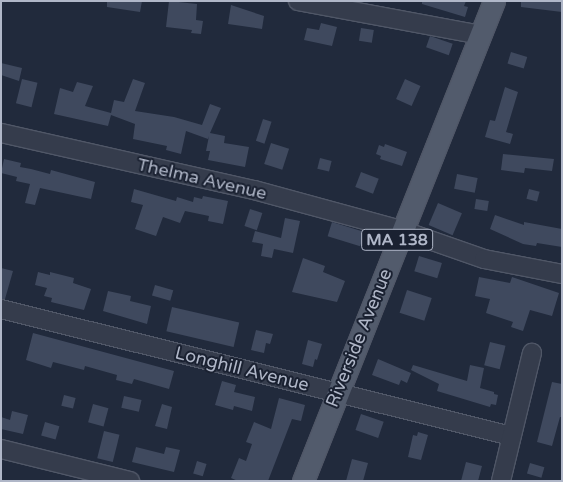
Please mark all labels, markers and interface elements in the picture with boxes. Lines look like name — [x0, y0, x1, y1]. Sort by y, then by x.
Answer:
street label: Thelma Avenue — [135, 154, 269, 204]
road number: MA 138 — [361, 226, 433, 254]
street label: Riverside Avenue — [321, 266, 397, 410]
street label: Longhill Avenue — [173, 342, 311, 396]

